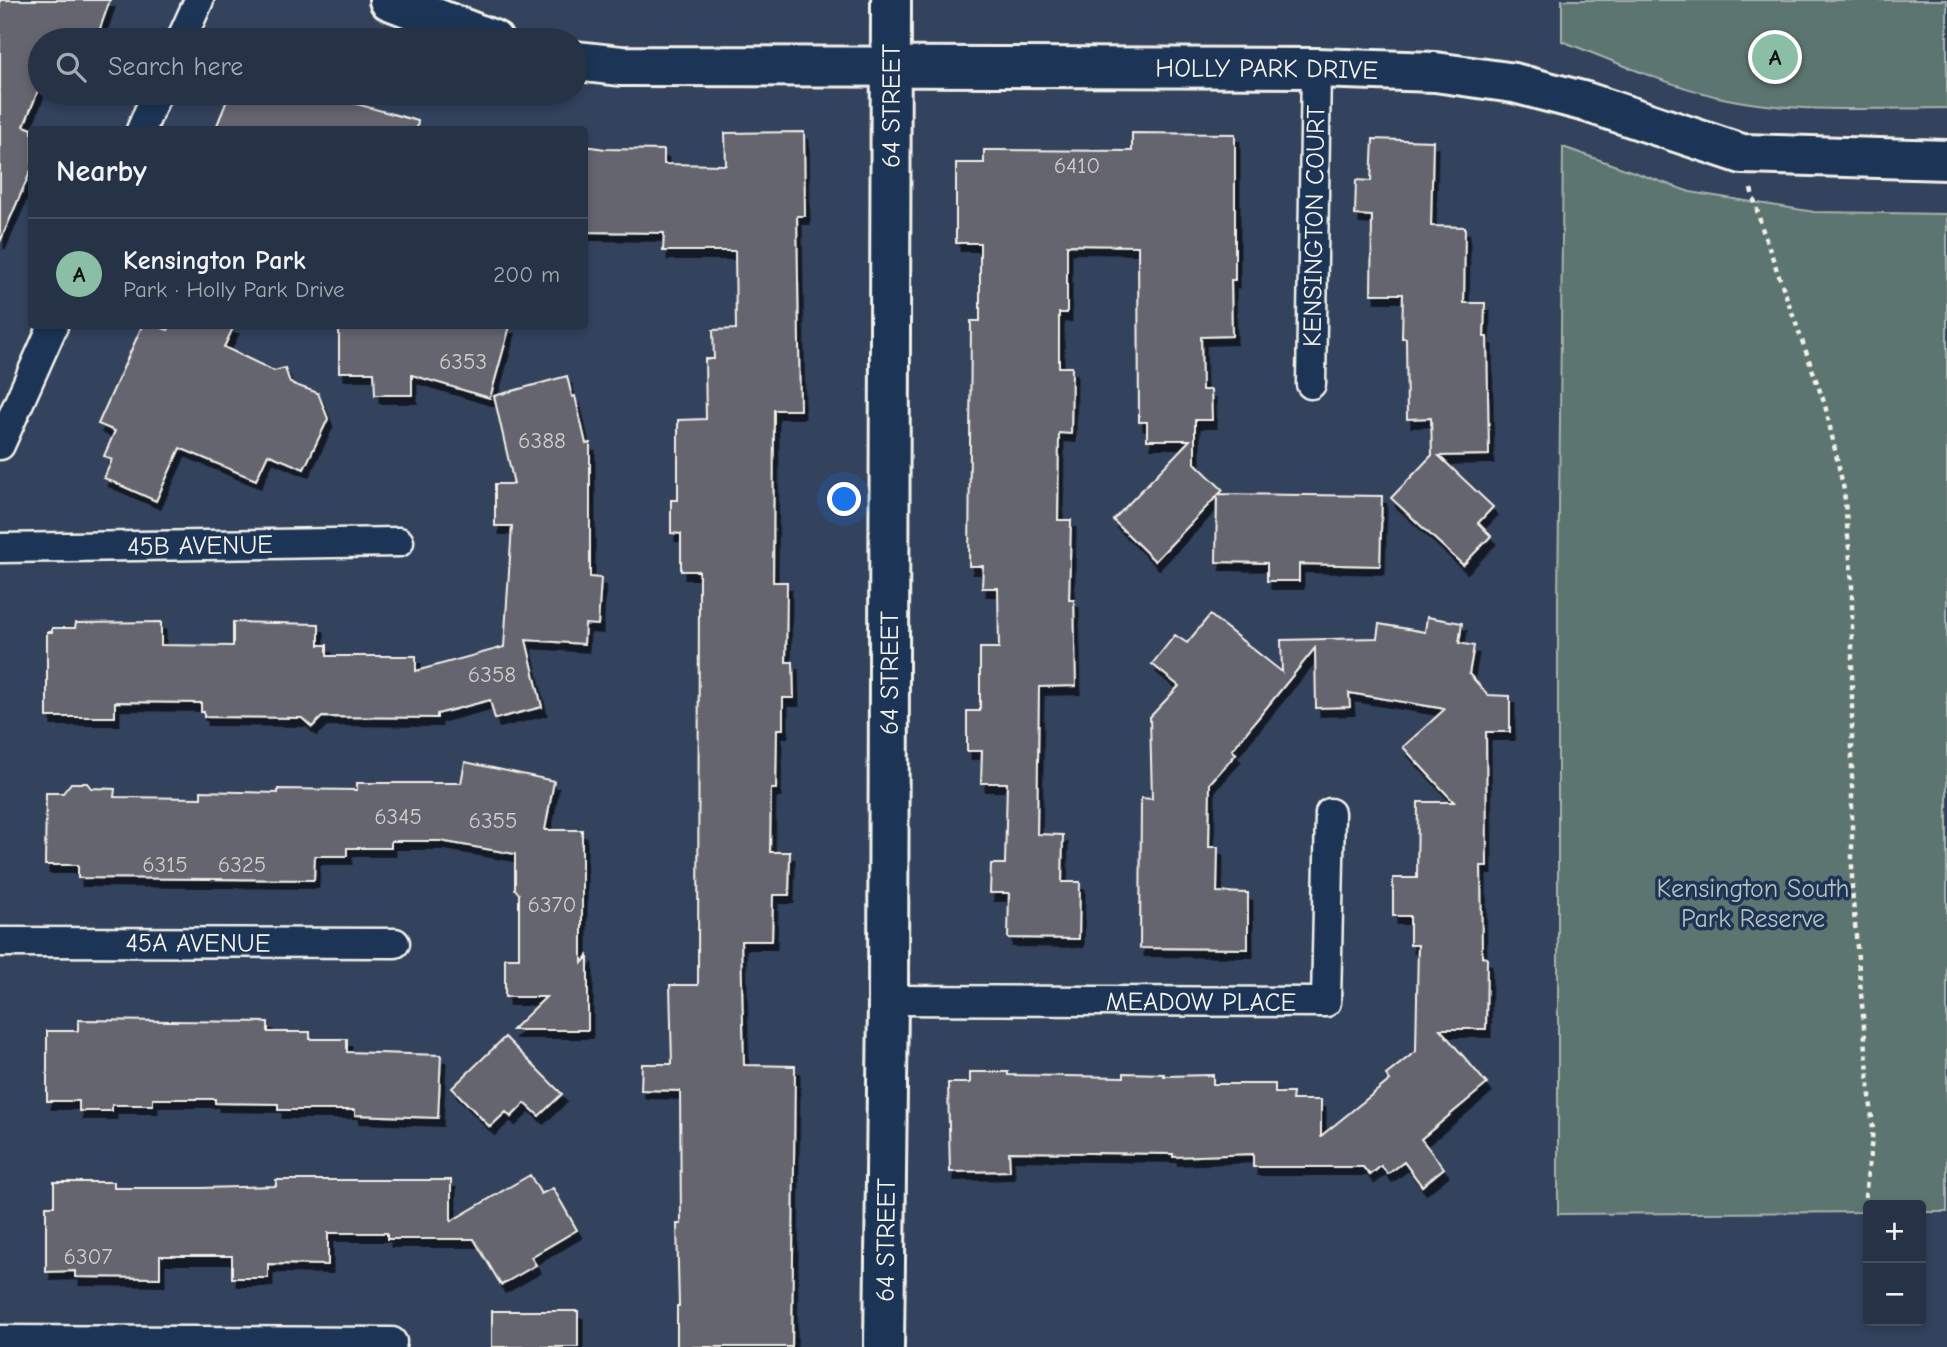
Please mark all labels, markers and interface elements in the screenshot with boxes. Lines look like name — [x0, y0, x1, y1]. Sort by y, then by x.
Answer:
search box — [28, 28, 588, 105]
pin: A — [1752, 31, 1798, 83]
street label: 64 STREET — [876, 44, 907, 168]
icon: search — [52, 48, 90, 86]
text: Search here — [108, 52, 243, 82]
street label: HOLLY PARK DRIVE — [1155, 54, 1378, 86]
street label: KENSINGTON COURT — [1298, 104, 1331, 347]
house number: 6410 — [1054, 152, 1100, 179]
text: Nearby — [56, 154, 147, 189]
text: Kensington Park — [123, 246, 306, 276]
text: A — [73, 261, 85, 288]
text: 200 m — [493, 261, 560, 288]
text: Park · Holly Park Drive — [123, 276, 345, 303]
house number: 6353 — [439, 348, 487, 375]
house number: 6388 — [518, 427, 566, 454]
your location — [827, 482, 861, 516]
street label: 45B AVENUE — [127, 530, 273, 562]
street label: 64 STREET — [875, 611, 905, 735]
house number: 6358 — [468, 661, 516, 688]
house number: 6345 — [374, 803, 422, 830]
house number: 6355 — [468, 807, 518, 834]
house number: 6315 — [142, 851, 188, 878]
house number: 6325 — [218, 851, 266, 878]
park label: Kensington South Park Reserve — [1656, 874, 1850, 934]
house number: 6370 — [528, 891, 577, 918]
street label: 45A AVENUE — [126, 928, 270, 959]
street label: MEADOW PLACE — [1106, 987, 1296, 1018]
street label: 64 STREET — [871, 1178, 902, 1302]
map controls — [1863, 1200, 1926, 1326]
button: + — [1863, 1200, 1926, 1263]
house number: 6307 — [64, 1243, 113, 1270]
button: − — [1863, 1263, 1926, 1326]

